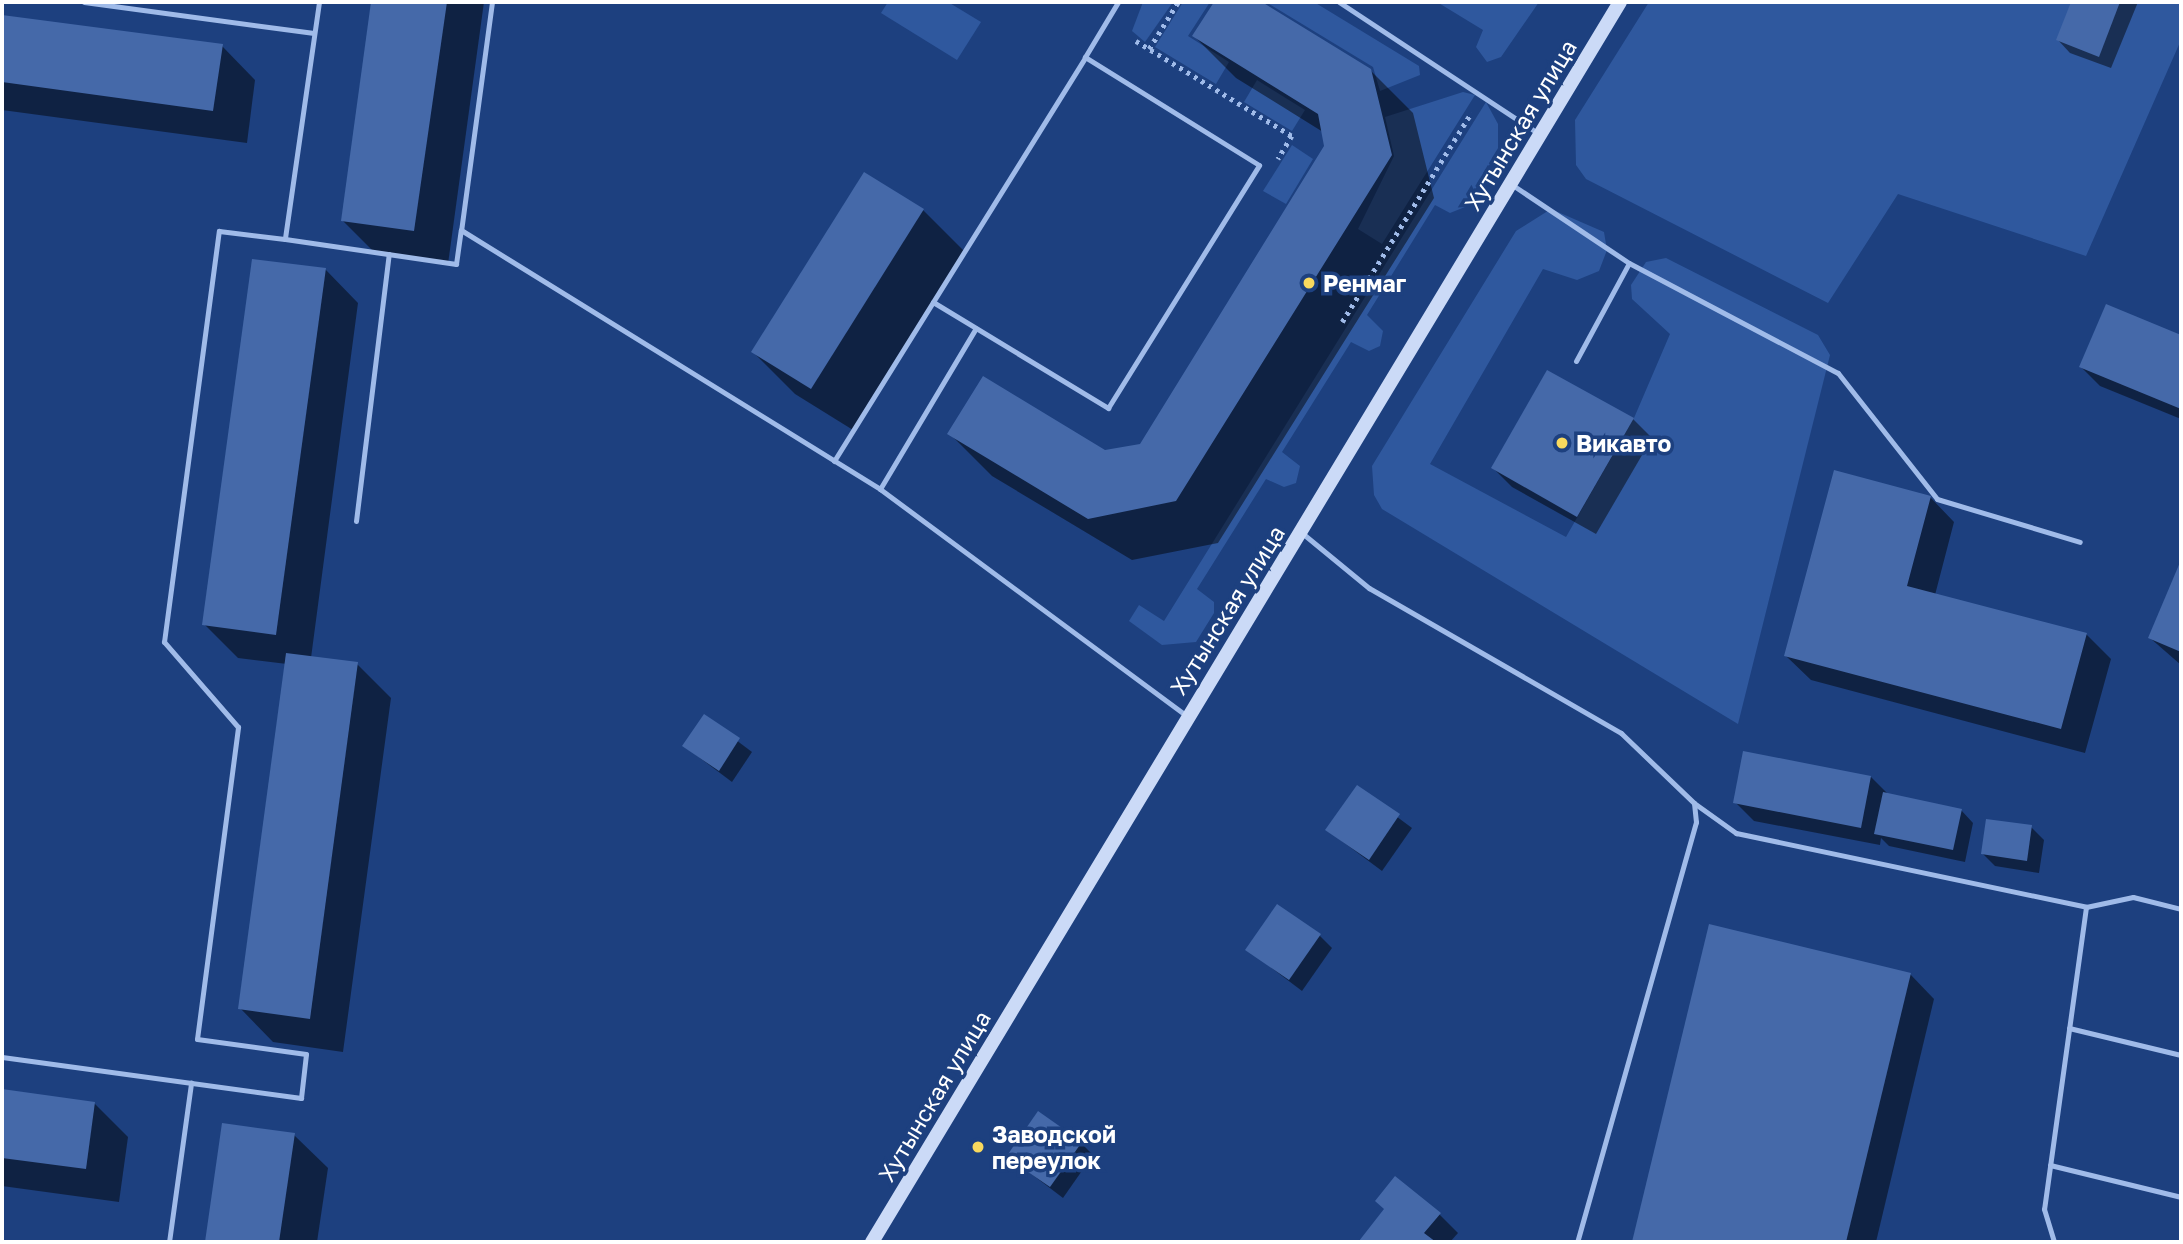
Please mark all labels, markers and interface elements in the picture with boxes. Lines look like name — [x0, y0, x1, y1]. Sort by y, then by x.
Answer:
street label: Хутынская улица — [1458, 35, 1582, 215]
place label: Ренмаг — [1323, 269, 1406, 297]
marker: Ренмаг — [1301, 275, 1317, 291]
place label: Викавто — [1576, 429, 1671, 457]
marker: Викавто — [1554, 435, 1570, 451]
street label: Хутынская улица — [1164, 520, 1290, 700]
street label: Хутынская улица — [872, 1006, 996, 1186]
place label: Заводской переулок — [992, 1120, 1116, 1174]
marker: Заводской переулок — [970, 1139, 986, 1155]

